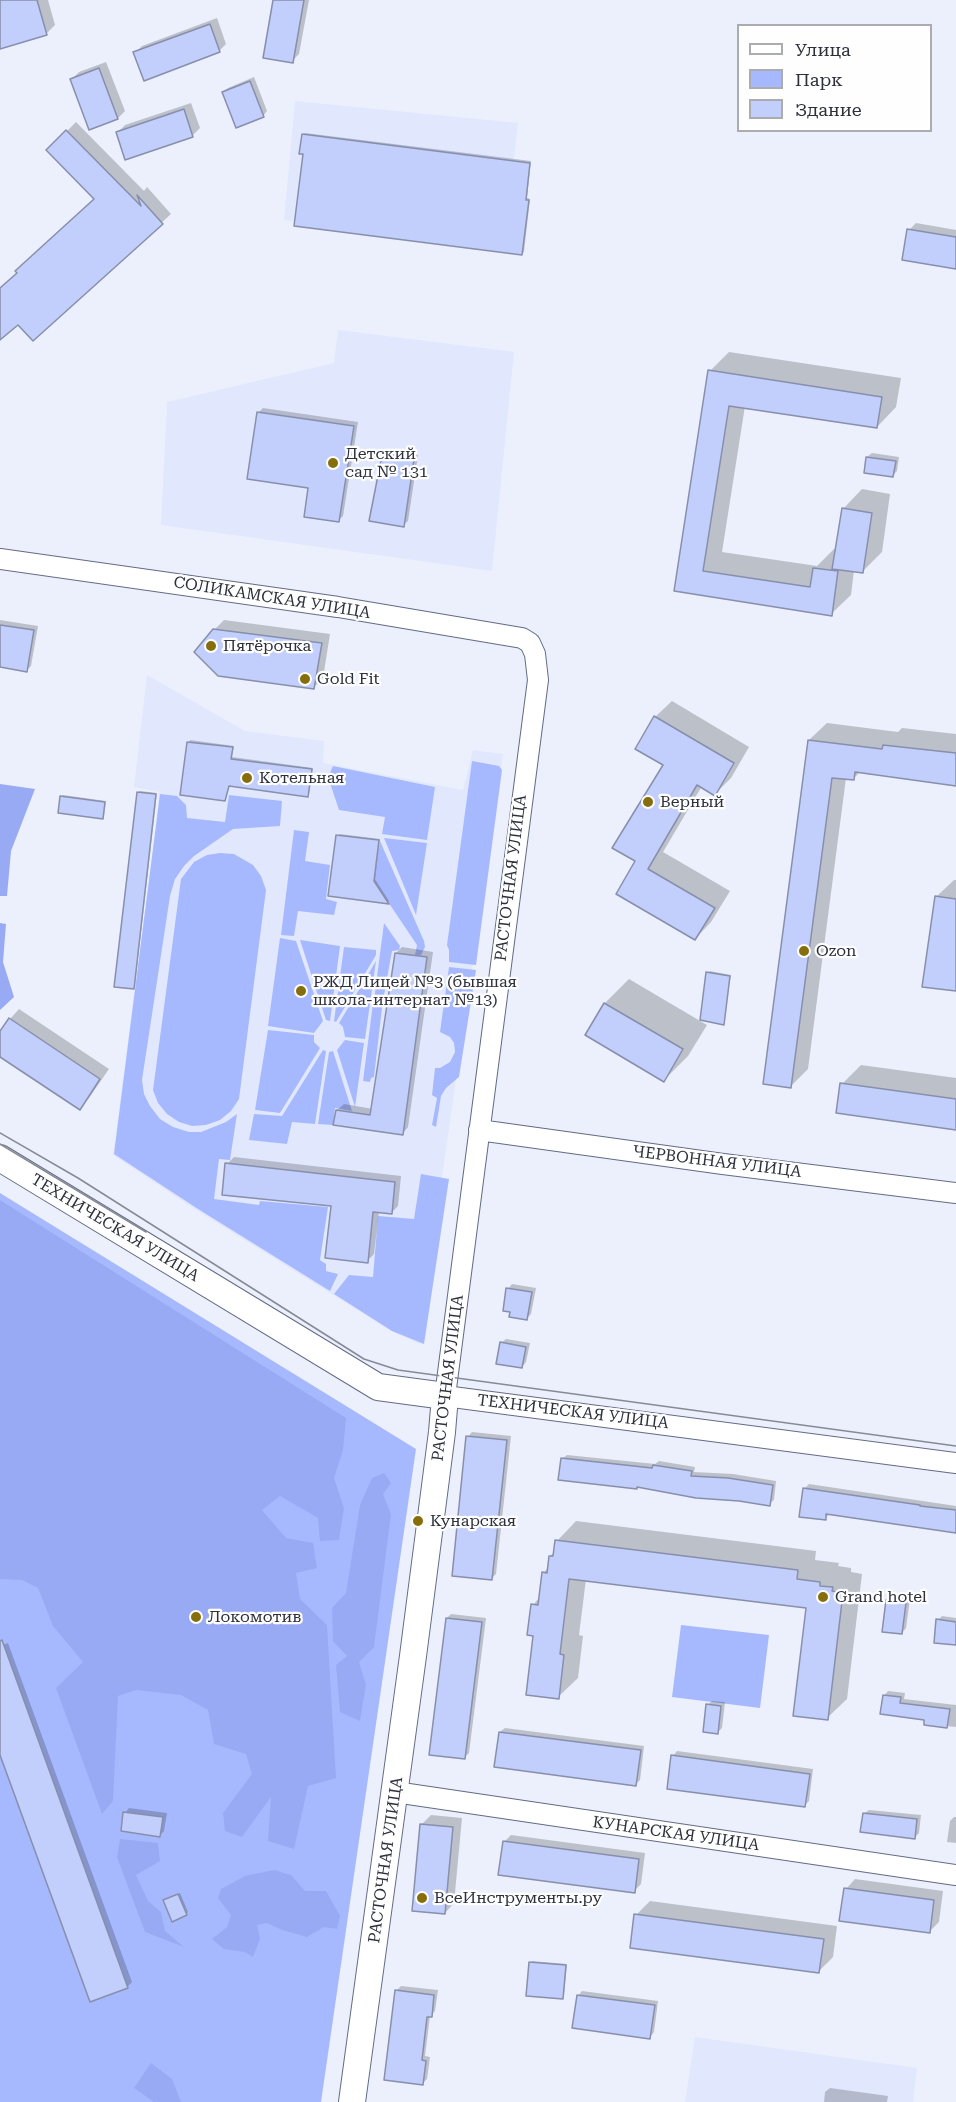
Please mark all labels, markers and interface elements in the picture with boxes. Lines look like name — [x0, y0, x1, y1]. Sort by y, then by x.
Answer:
legend — [737, 24, 932, 132]
text: Улица — [795, 39, 851, 60]
text: Парк — [795, 69, 843, 90]
text: Здание — [795, 99, 862, 120]
place label: Детский сад № 131 — [345, 444, 428, 482]
marker: Детский сад № 131 — [326, 456, 340, 470]
street label: СОЛИКАМСКАЯ УЛИЦА — [172, 573, 372, 623]
place label: Пятёрочка — [223, 636, 311, 656]
marker: Пятёрочка — [204, 639, 218, 653]
place label: Gold Fit — [317, 669, 380, 689]
marker: Gold Fit — [298, 672, 312, 686]
place label: Котельная — [259, 768, 344, 788]
marker: Котельная — [240, 771, 254, 785]
place label: Верный — [660, 792, 724, 812]
street label: РАСТОЧНАЯ УЛИЦА — [491, 794, 531, 962]
marker: Верный — [641, 795, 655, 809]
place label: Ozon — [816, 941, 856, 961]
marker: Ozon — [797, 944, 811, 958]
place label: РЖД Лицей №3 (бывшая школа-интернат №13) — [313, 972, 517, 1010]
marker: РЖД Лицей №3 (бывшая школа-интернат №13) — [294, 984, 308, 998]
street label: ЧЕРВОННАЯ УЛИЦА — [631, 1142, 803, 1182]
street label: ТЕХНИЧЕСКАЯ УЛИЦА — [27, 1170, 203, 1286]
street label: РАСТОЧНАЯ УЛИЦА — [428, 1294, 468, 1462]
street label: ТЕХНИЧЕСКАЯ УЛИЦА — [476, 1391, 670, 1433]
place label: Кунарская — [430, 1511, 516, 1531]
marker: Кунарская — [411, 1514, 425, 1528]
place label: Grand hotel — [835, 1587, 927, 1607]
marker: Grand hotel — [816, 1590, 830, 1604]
place label: Локомотив — [208, 1607, 301, 1627]
marker: Локомотив — [189, 1610, 203, 1624]
street label: РАСТОЧНАЯ УЛИЦА — [365, 1776, 407, 1944]
street label: КУНАРСКАЯ УЛИЦА — [591, 1813, 761, 1855]
place label: ВсеИнструменты.ру — [434, 1888, 602, 1908]
marker: ВсеИнструменты.ру — [415, 1891, 429, 1905]

